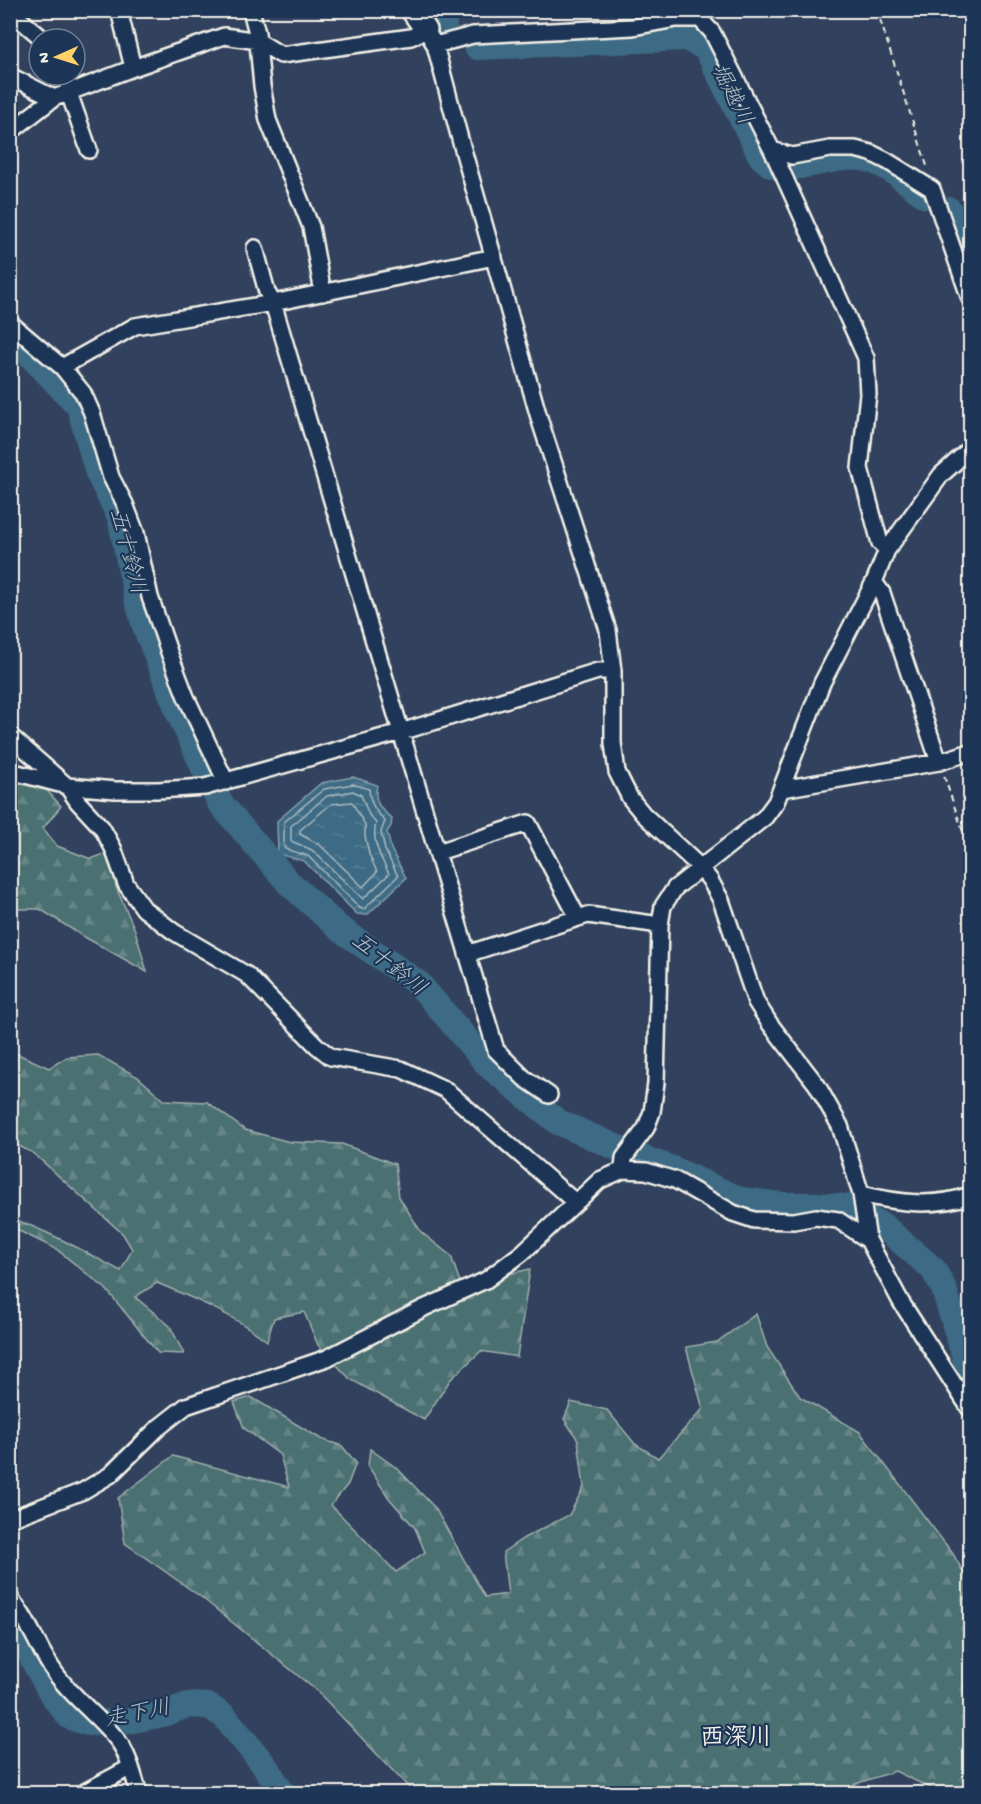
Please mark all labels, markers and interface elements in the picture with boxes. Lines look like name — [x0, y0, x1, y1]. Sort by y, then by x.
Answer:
north arrow — [27, 27, 87, 87]
text: N — [36, 51, 55, 63]
water label: 堀越川 — [703, 59, 757, 130]
water label: 五十鈴川 — [102, 506, 151, 598]
water label: 五十鈴川 — [345, 928, 431, 1003]
water label: 走下川 — [103, 1695, 173, 1734]
district label: 西深川 — [700, 1725, 772, 1754]

